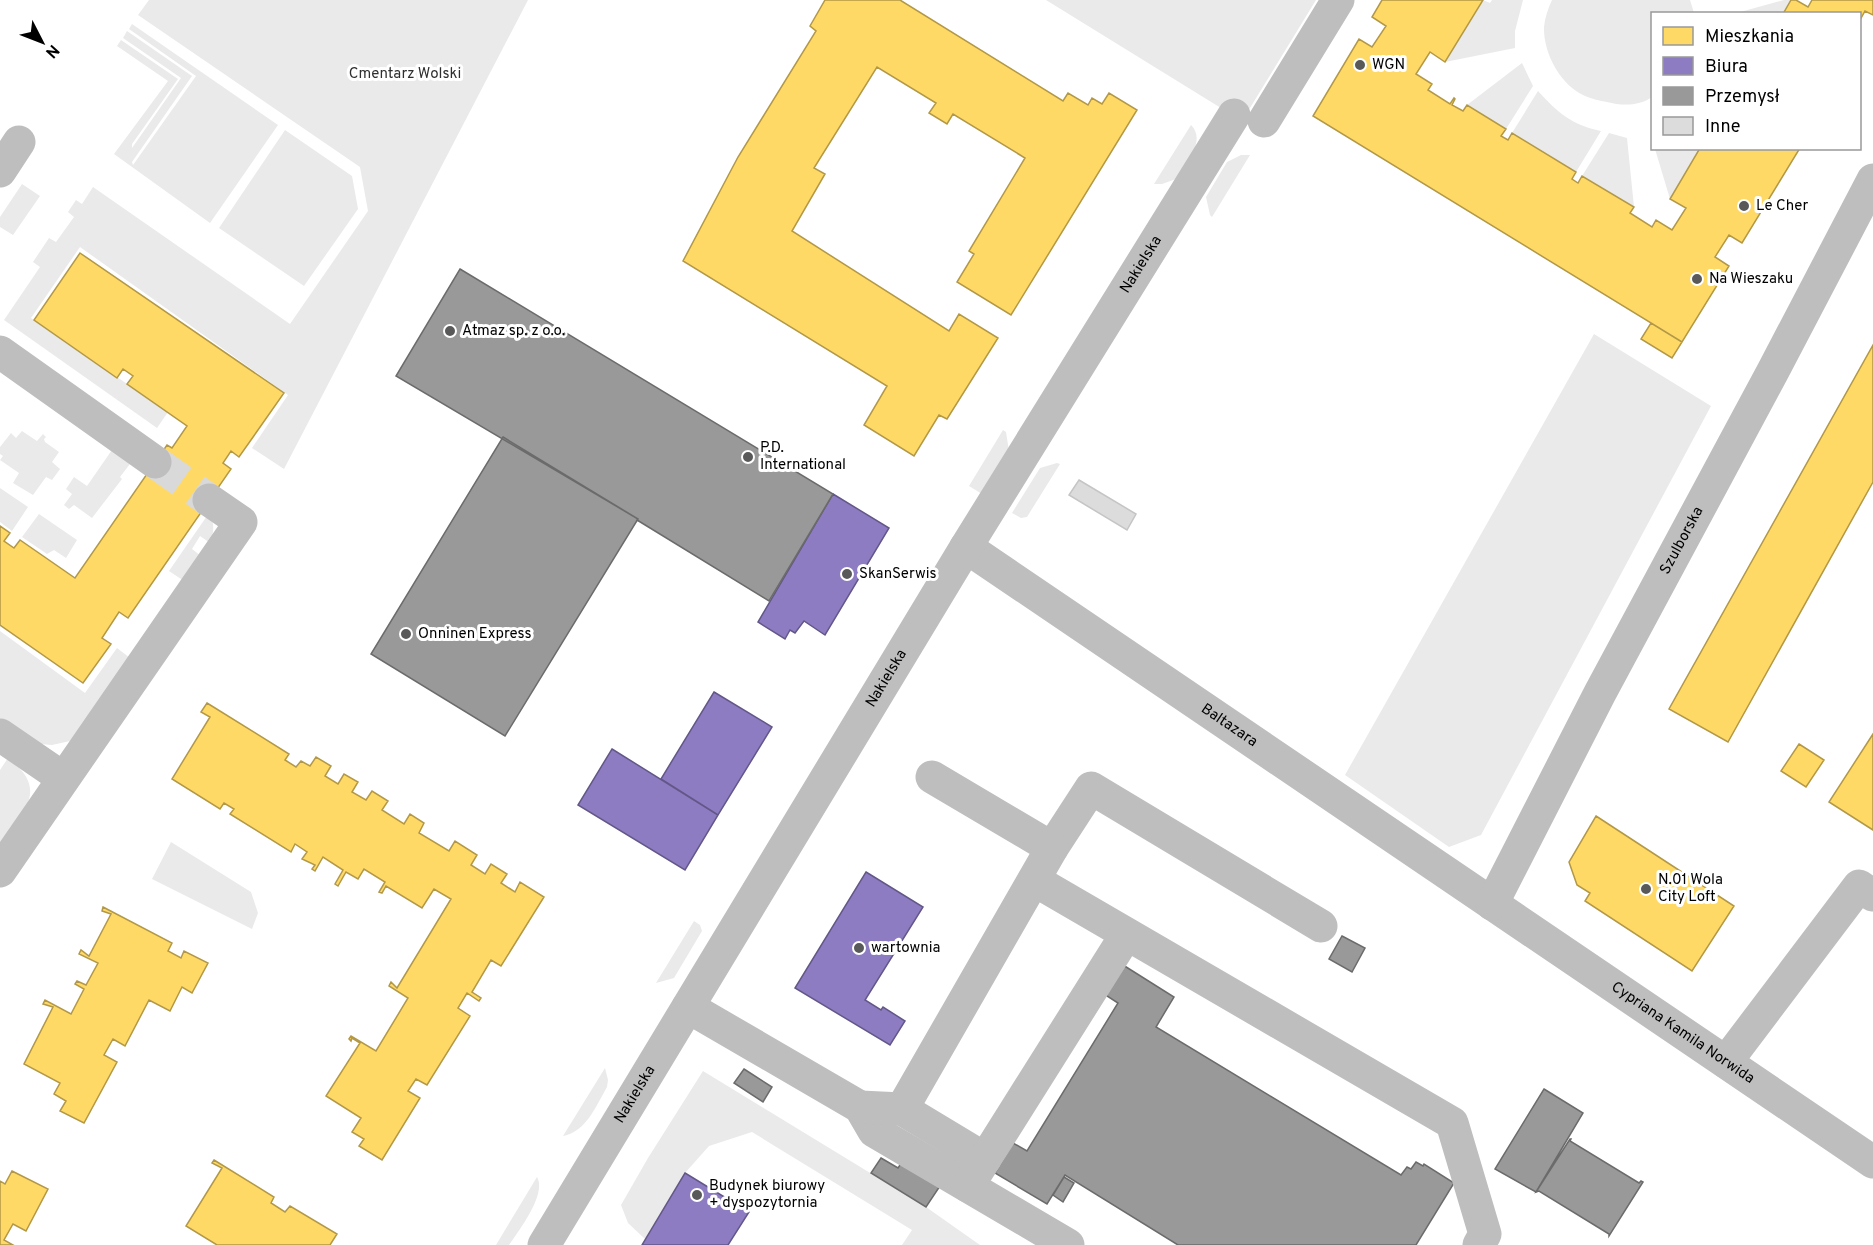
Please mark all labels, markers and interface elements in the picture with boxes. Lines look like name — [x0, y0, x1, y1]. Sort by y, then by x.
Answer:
north arrow — [12, 12, 72, 72]
legend — [1651, 12, 1861, 150]
text: Mieszkania — [1705, 26, 1794, 49]
text: N — [40, 40, 63, 62]
place label: WGN — [1372, 56, 1405, 75]
text: Biura — [1705, 56, 1748, 79]
marker: WGN — [1353, 58, 1367, 72]
park label: Cmentarz Wolski — [349, 65, 461, 84]
text: Przemysł — [1705, 86, 1780, 109]
text: Inne — [1705, 116, 1741, 139]
place label: Le Cher — [1756, 197, 1809, 216]
marker: Le Cher — [1737, 199, 1751, 213]
street label: Nakielska — [1116, 232, 1166, 297]
place label: Na Wieszaku — [1709, 270, 1793, 289]
marker: Na Wieszaku — [1690, 272, 1704, 286]
place label: Atmaz sp. z o.o. — [462, 322, 565, 341]
marker: Atmaz sp. z o.o. — [443, 324, 457, 338]
place label: P.D. International — [760, 439, 846, 475]
marker: P.D. International — [741, 450, 755, 464]
street label: Szulborska — [1656, 503, 1708, 578]
place label: SkanSerwis — [859, 565, 936, 584]
marker: SkanSerwis — [840, 567, 854, 581]
place label: Onninen Express — [418, 625, 531, 644]
marker: Onninen Express — [399, 627, 413, 641]
street label: Nakielska — [862, 646, 911, 711]
street label: Baltazara — [1197, 700, 1261, 751]
place label: N.01 Wola City Loft — [1658, 871, 1723, 907]
marker: N.01 Wola City Loft — [1639, 882, 1653, 896]
place label: wartownia — [871, 939, 940, 958]
marker: wartownia — [852, 941, 866, 955]
street label: Cypriana Kamila Norwida — [1607, 978, 1758, 1088]
street label: Nakielska — [610, 1062, 660, 1127]
place label: Budynek biurowy + dyspozytornia — [709, 1177, 825, 1213]
marker: Budynek biurowy + dyspozytornia — [690, 1188, 704, 1202]

